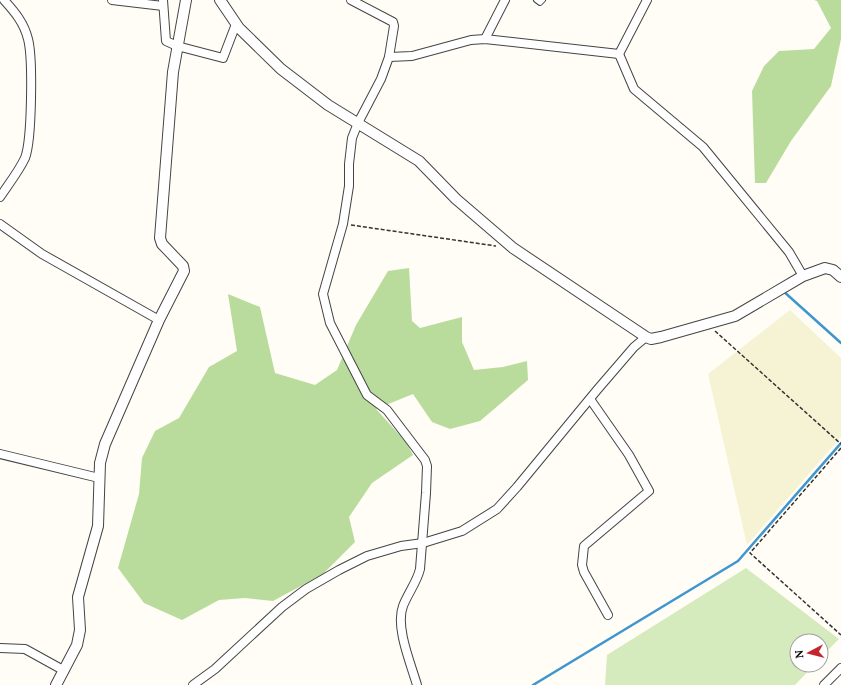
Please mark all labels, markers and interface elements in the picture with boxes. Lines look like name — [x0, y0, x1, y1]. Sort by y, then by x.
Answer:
north arrow — [789, 633, 829, 673]
text: N — [792, 649, 807, 659]

